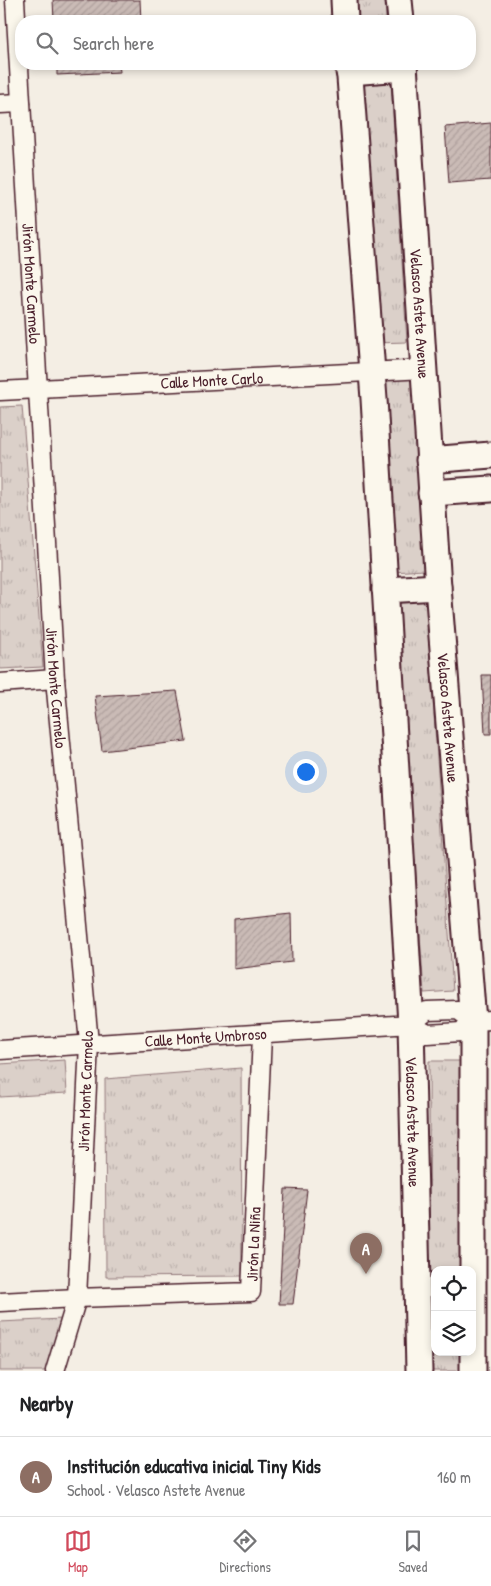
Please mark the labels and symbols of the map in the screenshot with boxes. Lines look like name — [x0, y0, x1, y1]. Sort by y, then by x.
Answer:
street label: Jirón Monte Carmelo — [17, 222, 46, 345]
street label: Velasco Astete Avenue — [405, 248, 435, 380]
street label: Calle Monte Carlo — [160, 366, 264, 394]
street label: Jirón Monte Carmelo — [41, 627, 72, 750]
street label: Velasco Astete Avenue — [432, 652, 465, 784]
your location — [293, 759, 319, 785]
street label: Calle Monte Umbroso — [144, 1022, 268, 1052]
street label: Jirón Monte Carmelo — [72, 1030, 98, 1152]
street label: Velasco Astete Avenue — [401, 1056, 426, 1188]
street label: Jirón La Niña — [240, 1207, 266, 1282]
pin: A — [350, 1233, 382, 1274]

